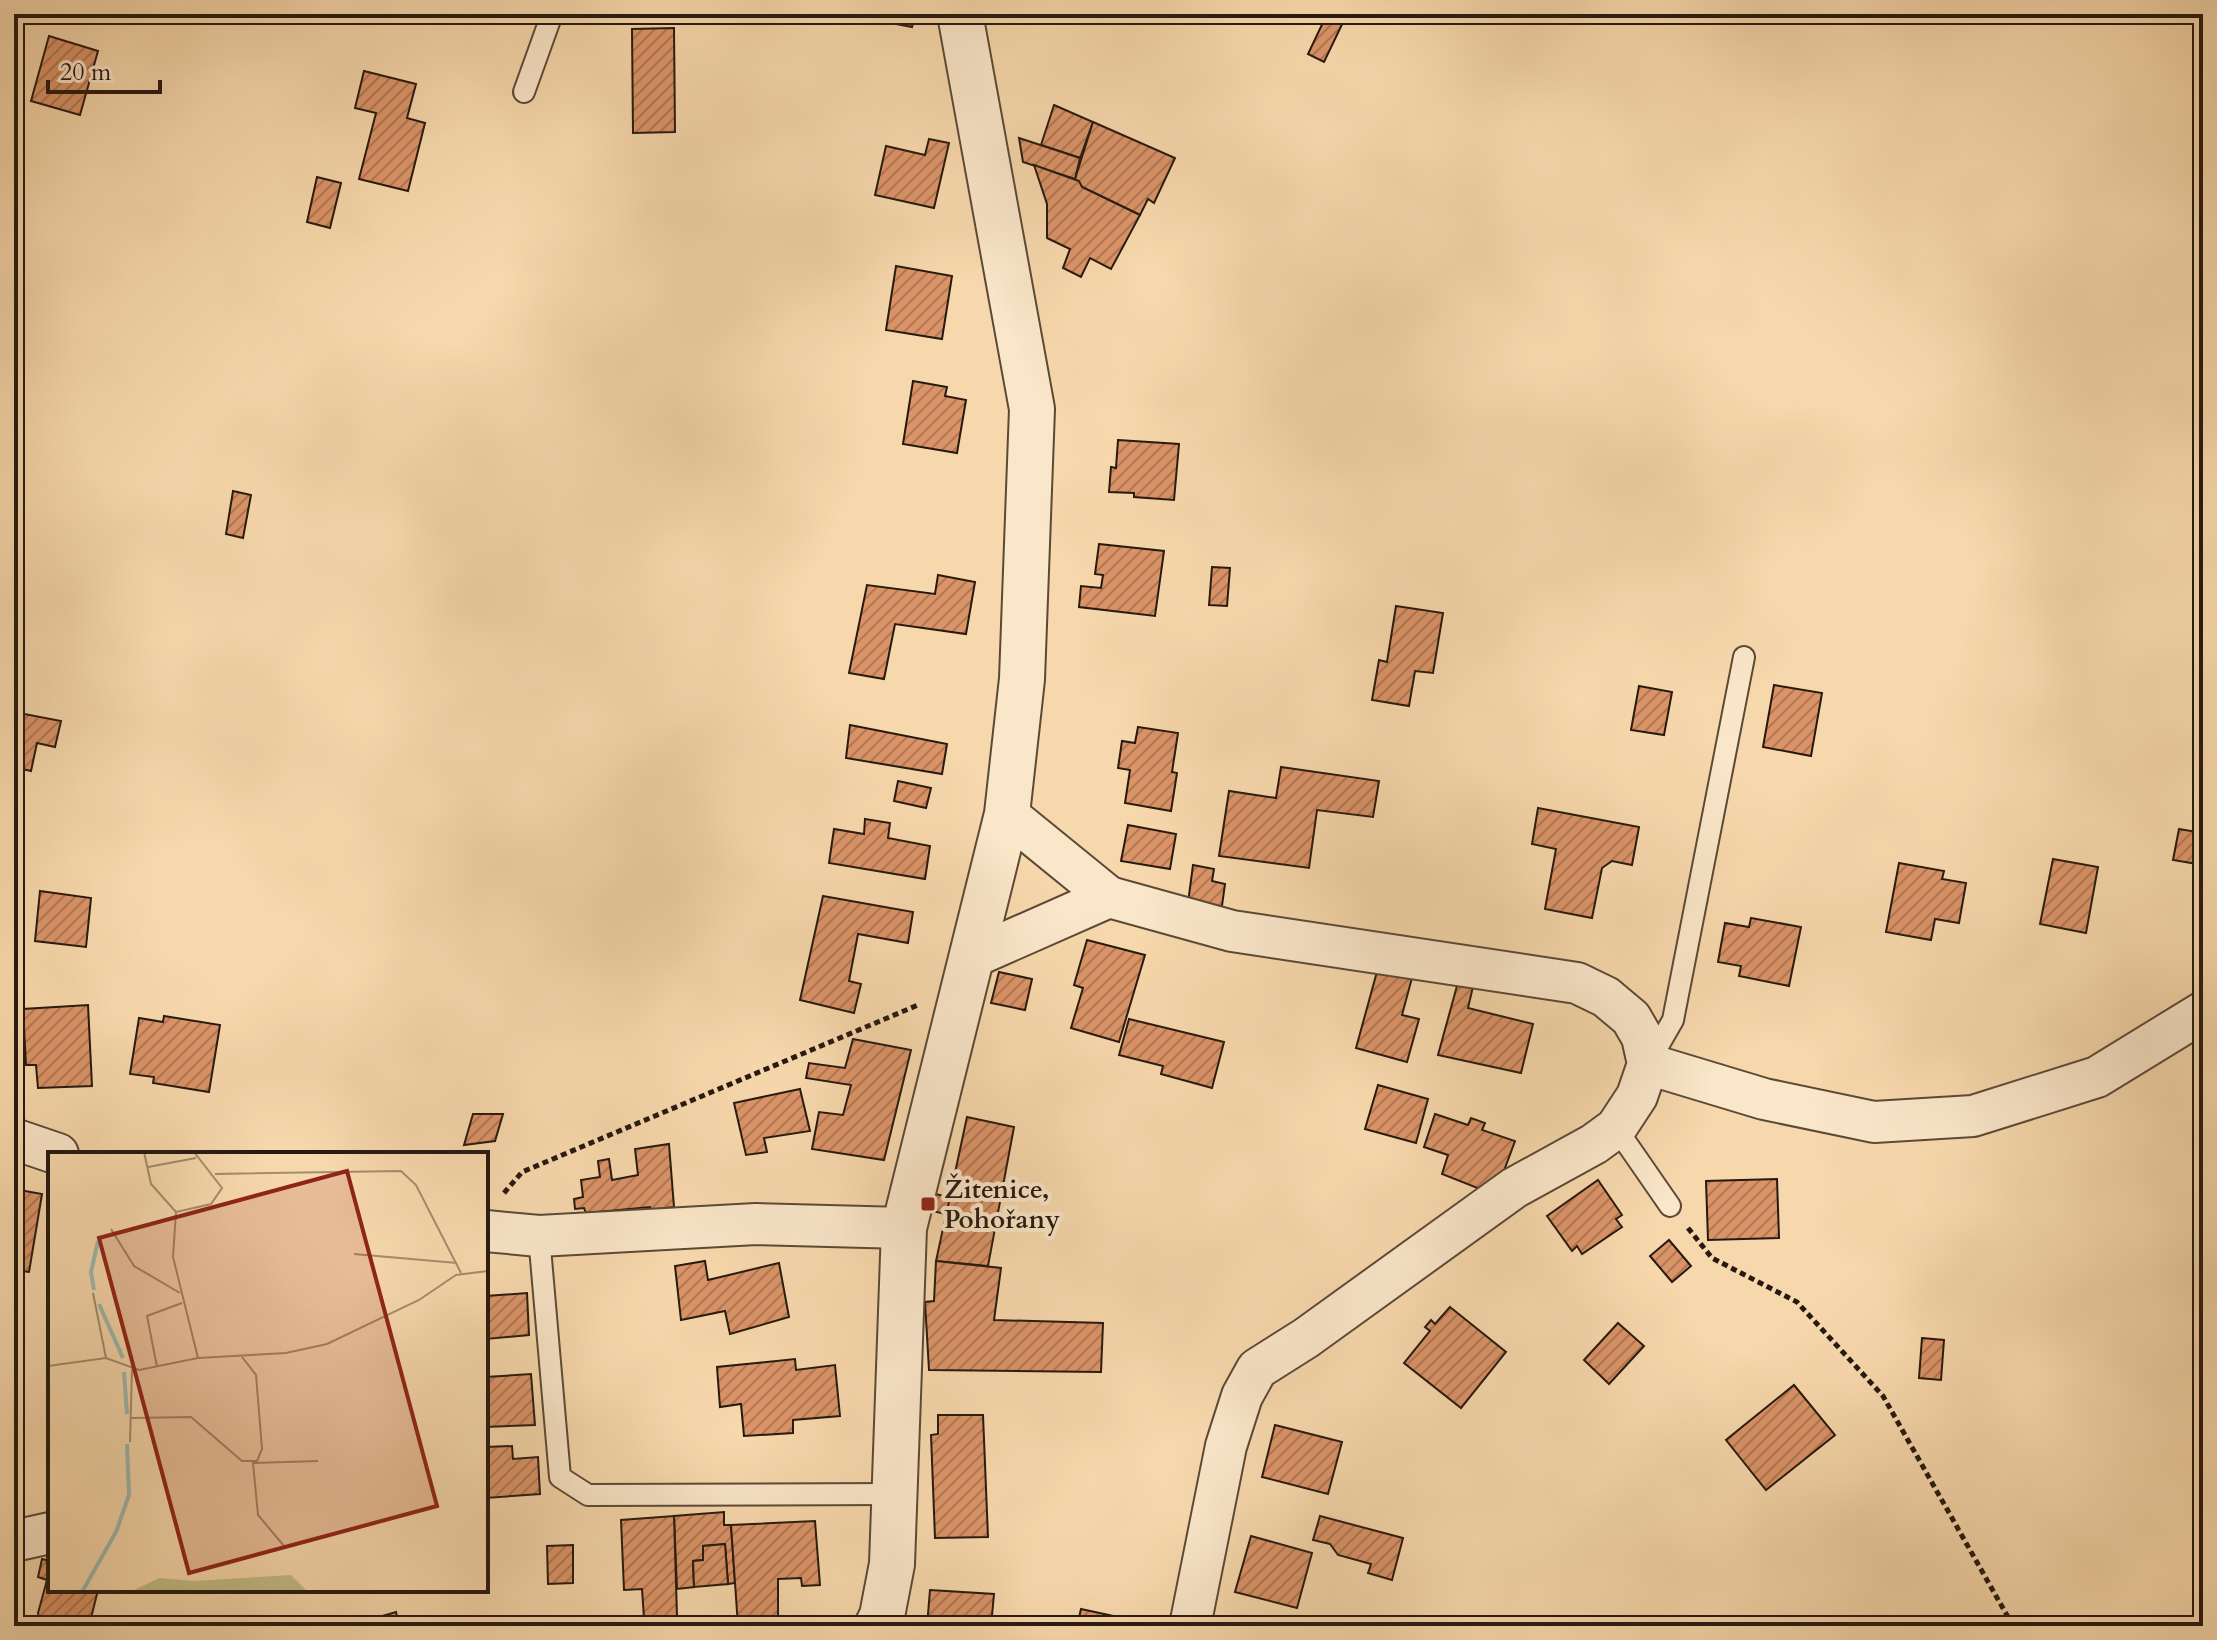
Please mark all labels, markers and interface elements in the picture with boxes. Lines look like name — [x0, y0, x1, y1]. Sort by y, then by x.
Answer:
scale bar — [48, 44, 160, 94]
text: 20 m — [60, 56, 112, 89]
inset map — [48, 1152, 488, 1592]
place label: Žitenice, Pohořany — [944, 1172, 1060, 1237]
marker: Žitenice, Pohořany — [919, 1195, 937, 1213]

